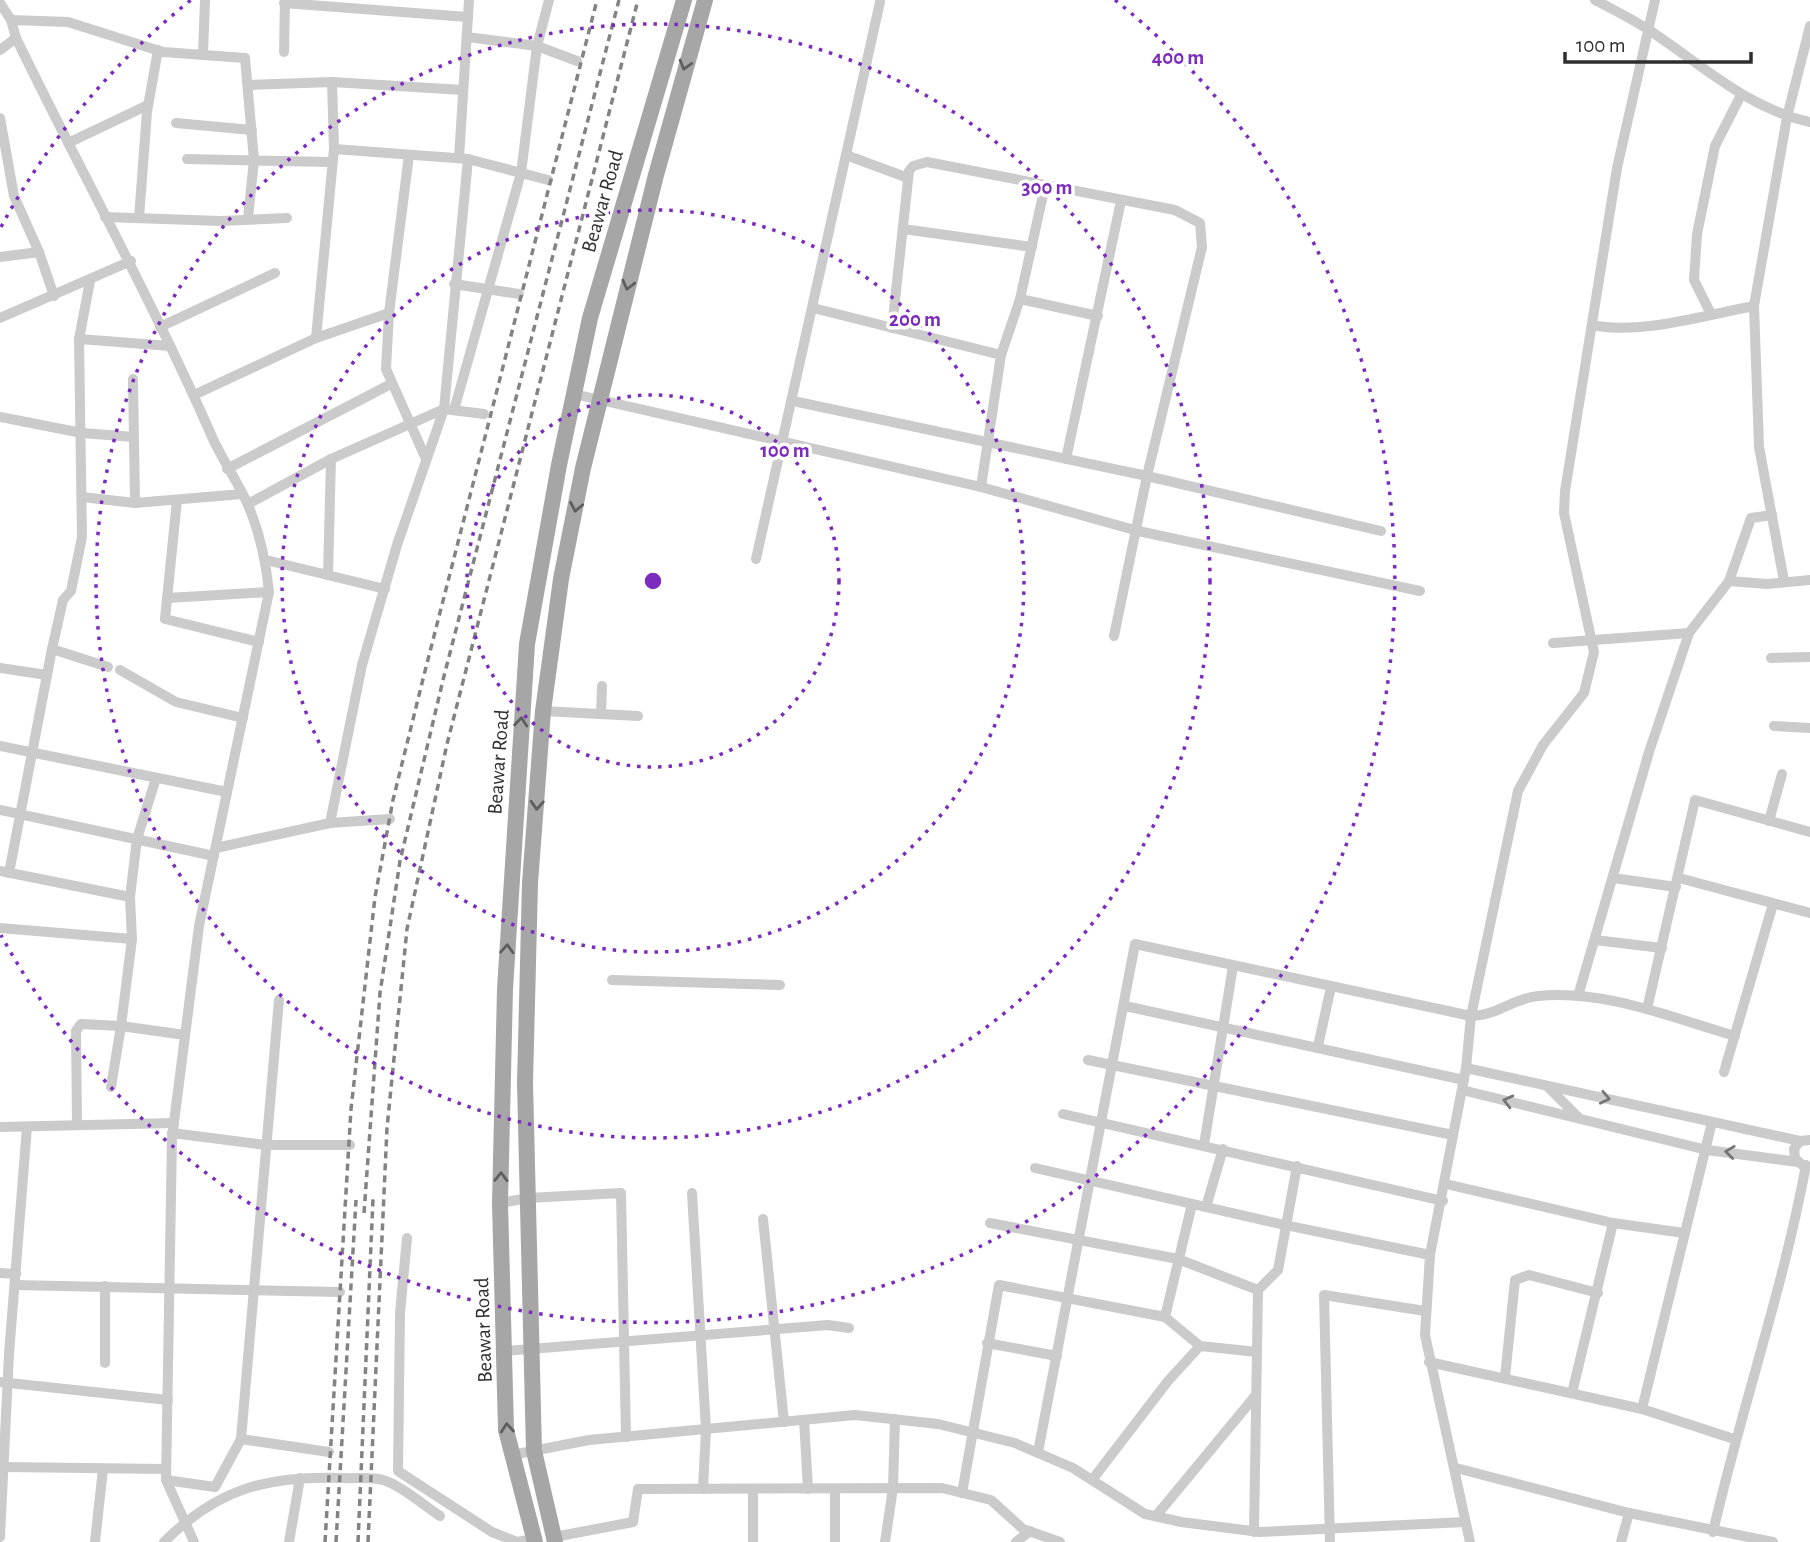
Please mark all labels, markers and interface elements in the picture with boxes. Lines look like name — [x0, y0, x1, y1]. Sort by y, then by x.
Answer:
scale bar — [1565, 21, 1750, 65]
text: 100 m — [1576, 35, 1626, 56]
text: 400 m — [1152, 47, 1204, 68]
one-way arrow — [679, 59, 693, 71]
street label: Beawar Road — [578, 147, 627, 255]
text: 300 m — [1021, 177, 1073, 198]
one-way arrow — [622, 279, 636, 291]
text: 200 m — [889, 309, 941, 330]
text: 100 m — [760, 440, 810, 461]
one-way arrow — [569, 501, 584, 513]
centre of rings — [641, 569, 665, 593]
street label: Beawar Road — [484, 709, 513, 815]
one-way arrow — [513, 716, 528, 727]
one-way arrow — [530, 800, 545, 811]
one-way arrow — [500, 943, 515, 954]
one-way arrow — [1599, 1090, 1611, 1105]
one-way arrow — [1503, 1095, 1515, 1109]
one-way arrow — [1724, 1145, 1736, 1160]
one-way arrow — [493, 1171, 508, 1182]
street label: Beawar Road — [471, 1277, 496, 1383]
one-way arrow — [500, 1422, 515, 1433]

